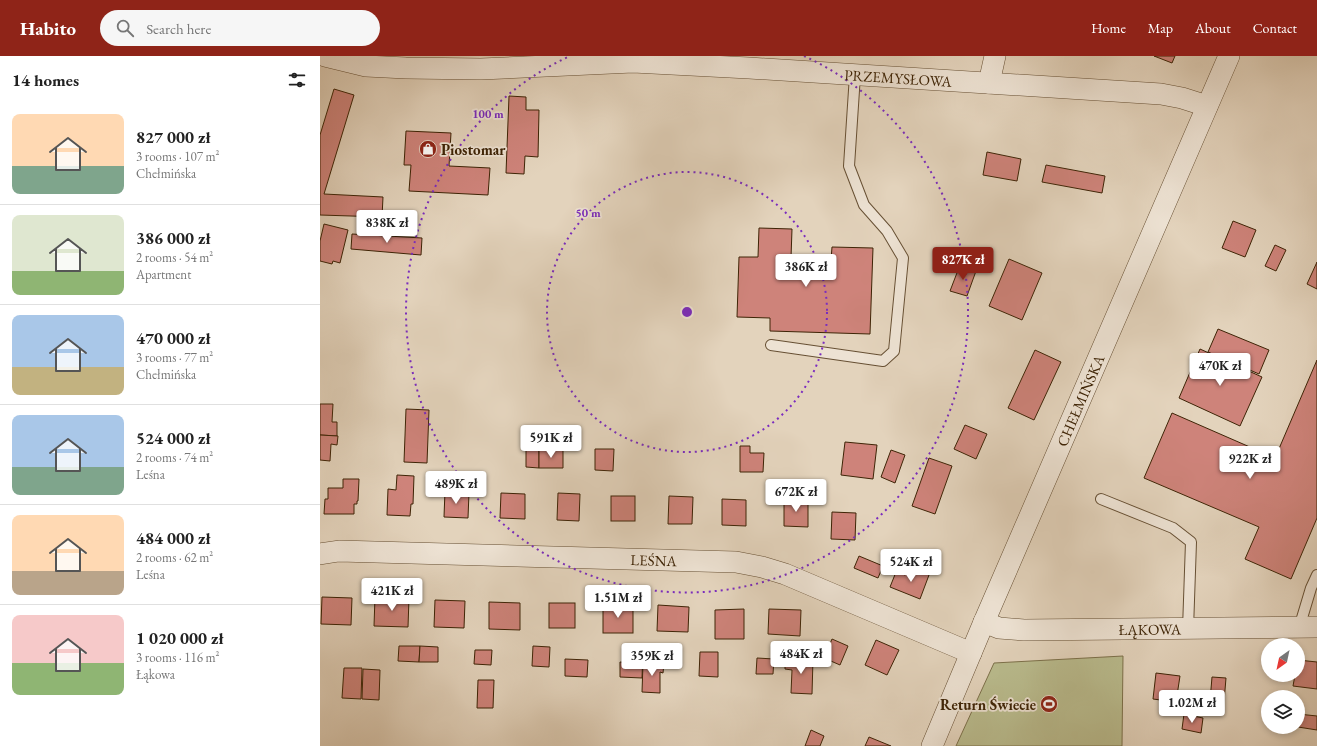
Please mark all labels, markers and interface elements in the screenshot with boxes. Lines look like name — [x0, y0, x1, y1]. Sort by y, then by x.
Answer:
search box — [100, 10, 380, 46]
text: Habito — [20, 16, 76, 41]
icon: search — [114, 17, 136, 39]
text: Search here — [146, 19, 211, 38]
text: Home — [1091, 19, 1126, 37]
text: Map — [1148, 19, 1173, 37]
text: About — [1195, 19, 1231, 37]
text: Contact — [1253, 19, 1297, 37]
street label: PRZEMYSŁOWA — [844, 65, 953, 90]
text: 14 homes — [12, 69, 79, 91]
icon: filters — [286, 69, 308, 91]
text: 100 m — [472, 106, 504, 122]
text: 827 000 zł — [136, 126, 210, 148]
icon: home — [44, 130, 92, 178]
shop icon: Piostomar — [418, 139, 438, 159]
place label: Piostomar — [441, 140, 506, 159]
text: 3 rooms · 107 m² — [136, 148, 220, 165]
text: Chełmińska — [136, 165, 196, 182]
text: 50 m — [575, 205, 601, 221]
pin: 838K zł — [350, 210, 424, 244]
text: 838K zł — [365, 214, 409, 231]
text: 386 000 zł — [136, 227, 210, 249]
icon: home — [44, 231, 92, 279]
pin: 827K zł — [926, 247, 1000, 281]
text: 2 rooms · 54 m² — [136, 249, 213, 266]
text: 827K zł — [941, 251, 985, 268]
pin: 386K zł — [769, 254, 843, 288]
text: 386K zł — [784, 258, 828, 275]
text: Apartment — [136, 266, 191, 283]
centre of rings — [680, 305, 694, 319]
text: 470 000 zł — [136, 327, 210, 349]
icon: home — [44, 331, 92, 379]
text: 3 rooms · 77 m² — [136, 349, 213, 366]
street label: CHEŁMIŃSKA — [1052, 351, 1108, 449]
pin: 470K zł — [1183, 353, 1257, 387]
text: 470K zł — [1198, 357, 1242, 374]
text: Chełmińska — [136, 366, 196, 383]
pin: 591K zł — [514, 425, 588, 459]
text: 524 000 zł — [136, 427, 210, 449]
text: 591K zł — [529, 429, 573, 446]
icon: home — [44, 431, 92, 479]
pin: 922K zł — [1213, 446, 1287, 480]
text: 2 rooms · 74 m² — [136, 449, 213, 466]
text: 922K zł — [1228, 450, 1272, 467]
text: Leśna — [136, 466, 165, 483]
pin: 489K zł — [419, 471, 493, 505]
text: 489K zł — [434, 475, 478, 492]
pin: 672K zł — [759, 479, 833, 513]
text: 672K zł — [774, 483, 818, 500]
text: 484 000 zł — [136, 527, 210, 549]
icon: home — [44, 531, 92, 579]
text: 2 rooms · 62 m² — [136, 549, 213, 566]
pin: 524K zł — [874, 549, 948, 583]
street label: LEŚNA — [630, 550, 678, 570]
text: 524K zł — [889, 553, 933, 570]
text: Leśna — [136, 566, 165, 583]
pin: 421K zł — [355, 578, 429, 612]
text: 421K zł — [370, 582, 414, 599]
pin: 1.51M zł — [577, 585, 659, 619]
text: 1.51M zł — [594, 589, 642, 606]
street label: ŁĄKOWA — [1118, 619, 1182, 639]
text: 1 020 000 zł — [136, 627, 223, 649]
icon: home — [44, 631, 92, 679]
north arrow — [1261, 638, 1305, 682]
map controls — [1261, 638, 1305, 734]
pin: 484K zł — [764, 641, 838, 675]
pin: 359K zł — [615, 643, 689, 677]
text: 484K zł — [779, 645, 823, 662]
text: 359K zł — [630, 647, 674, 664]
text: 3 rooms · 116 m² — [136, 649, 220, 666]
text: Łąkowa — [136, 666, 175, 683]
pin: 1.02M zł — [1151, 690, 1233, 724]
button: layers — [1261, 690, 1305, 734]
sports icon: Return Świecie — [1039, 694, 1059, 714]
text: 1.02M zł — [1168, 694, 1216, 711]
place label: Return Świecie — [940, 695, 1036, 714]

